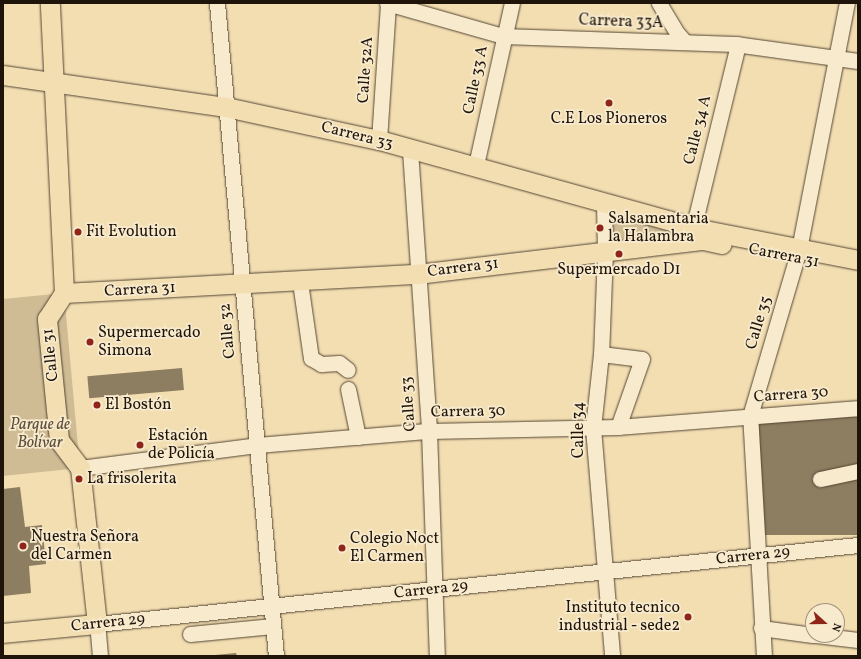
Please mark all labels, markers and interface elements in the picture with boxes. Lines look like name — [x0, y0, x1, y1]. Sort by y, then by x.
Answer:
street label: Carrera 33A — [578, 11, 664, 33]
street label: Calle 32A — [354, 36, 378, 104]
street label: Calle 33 A — [459, 44, 493, 116]
street label: Calle 34 A — [680, 93, 716, 167]
marker: C.E Los Pioneros — [604, 98, 614, 108]
place label: C.E Los Pioneros — [551, 109, 667, 129]
street label: Carrera 33 — [319, 118, 395, 154]
place label: Salsamentaria la Halambra — [608, 209, 709, 247]
place label: Fit Evolution — [86, 222, 177, 242]
marker: Salsamentaria la Halambra — [595, 223, 605, 233]
marker: Fit Evolution — [73, 227, 83, 237]
street label: Carrera 31 — [747, 240, 821, 272]
marker: Supermercado D1 — [614, 249, 624, 259]
street label: Carrera 31 — [426, 254, 500, 282]
place label: Supermercado D1 — [557, 260, 681, 280]
street label: Carrera 31 — [104, 279, 176, 301]
street label: Calle 35 — [742, 294, 776, 352]
street label: Calle 32 — [216, 302, 240, 360]
place label: Supermercado Simona — [98, 323, 200, 361]
street label: Calle 31 — [39, 328, 63, 382]
marker: Supermercado Simona — [85, 337, 95, 347]
street label: Calle 33 — [398, 376, 420, 432]
street label: Carrera 30 — [753, 383, 829, 407]
place label: El Bostón — [105, 395, 171, 415]
marker: El Bostón — [92, 400, 102, 410]
street label: Carrera 30 — [430, 402, 506, 422]
street label: Calle 34 — [569, 402, 589, 458]
park label: Parque de Bolívar — [10, 415, 70, 453]
place label: Estación de Policía — [148, 426, 215, 464]
marker: Estación de Policía — [135, 440, 145, 450]
place label: La frisolerita — [87, 469, 177, 489]
marker: La frisolerita — [74, 474, 84, 484]
place label: Nuestra Señora del Carmen — [31, 527, 139, 565]
place label: Colegio Noct El Carmen — [350, 529, 439, 567]
marker: Nuestra Señora del Carmen — [18, 541, 28, 551]
marker: Colegio Noct El Carmen — [337, 543, 347, 553]
street label: Carrera 29 — [715, 543, 791, 569]
street label: Carrera 29 — [393, 577, 469, 603]
place label: Instituto tecnico industrial - sede2 — [558, 598, 680, 636]
north arrow — [805, 603, 845, 643]
street label: Carrera 29 — [70, 610, 146, 636]
marker: Instituto tecnico industrial - sede2 — [683, 612, 693, 622]
text: N — [827, 621, 844, 634]

